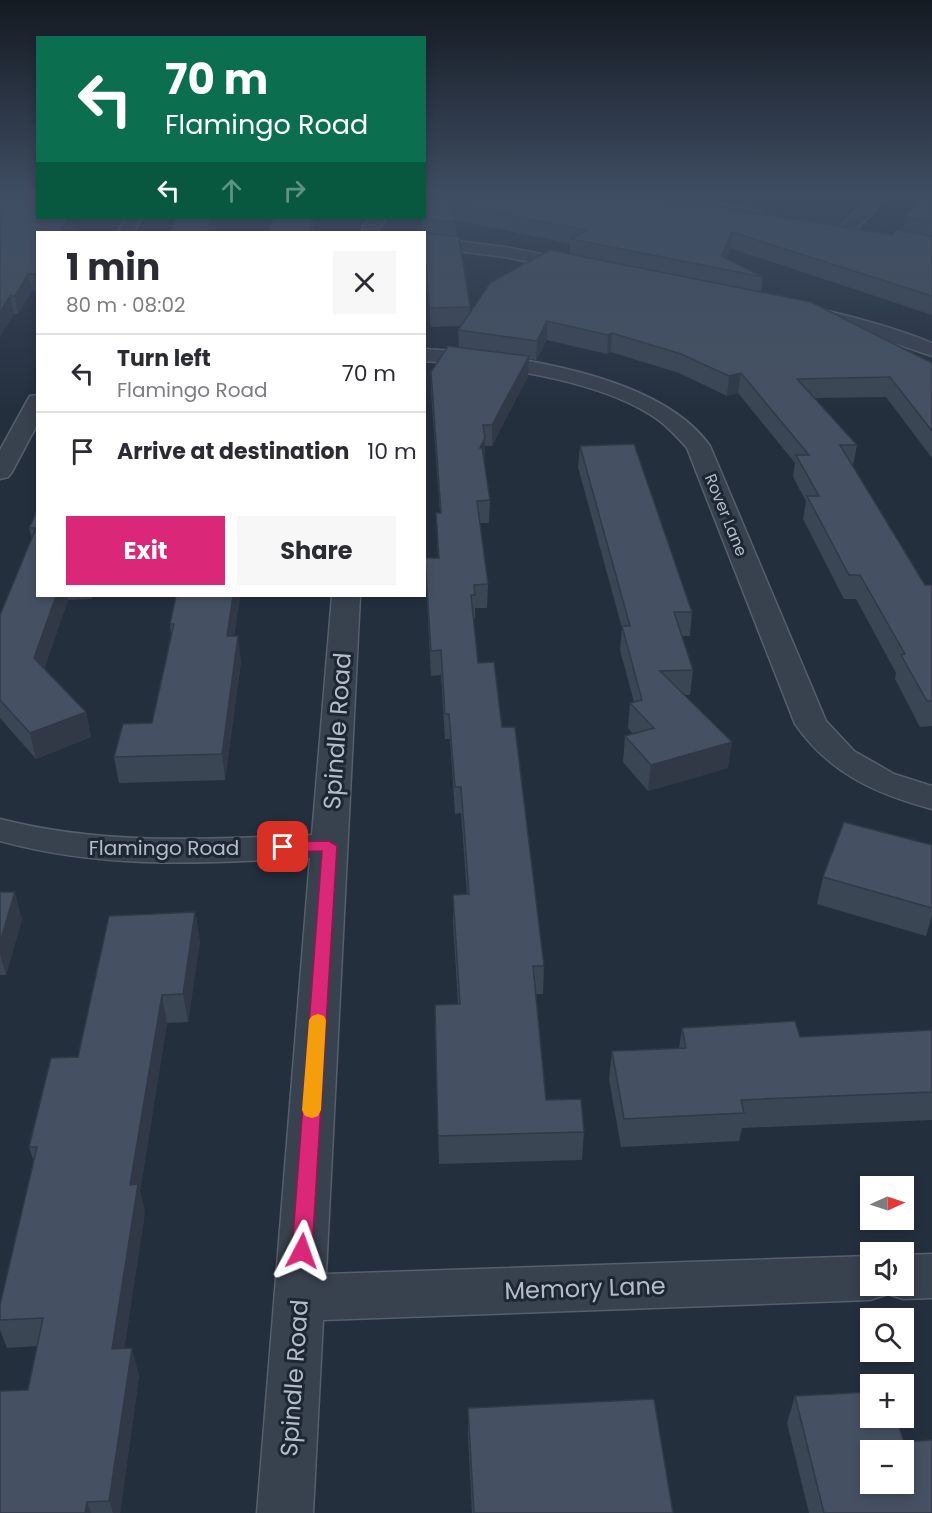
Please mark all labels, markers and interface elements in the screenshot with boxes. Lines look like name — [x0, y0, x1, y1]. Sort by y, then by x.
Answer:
text: 70 m — [165, 50, 268, 109]
icon: left — [66, 60, 144, 138]
text: Flamingo Road — [165, 106, 368, 143]
icon: left — [152, 174, 185, 207]
icon: ahead — [215, 174, 248, 207]
icon: right — [278, 174, 311, 207]
text: 1 min — [66, 242, 160, 293]
button: close — [333, 251, 396, 314]
text: 80 m · 08:02 — [66, 291, 186, 319]
text: Turn left — [117, 343, 211, 374]
icon: left — [66, 357, 99, 390]
text: 70 m — [342, 358, 396, 389]
text: Flamingo Road — [117, 376, 268, 404]
icon: arrive — [66, 435, 99, 468]
text: Arrive at destination — [117, 436, 349, 467]
text: 10 m — [367, 436, 417, 467]
street label: Rover Lane — [699, 470, 753, 560]
button: Exit — [66, 516, 225, 585]
button: Share — [237, 516, 396, 585]
street label: Spindle Road — [315, 651, 359, 811]
pin — [257, 821, 308, 872]
icon: arrive — [266, 830, 299, 863]
street label: Flamingo Road — [89, 834, 239, 862]
north arrow — [860, 1176, 914, 1230]
map controls — [860, 1176, 914, 1494]
position arrow — [270, 1219, 334, 1283]
button: sound — [860, 1242, 914, 1296]
street label: Memory Lane — [504, 1269, 666, 1307]
street label: Spindle Road — [272, 1298, 316, 1458]
button: search — [860, 1308, 914, 1362]
button: + — [860, 1374, 914, 1428]
button: − — [860, 1440, 914, 1494]

